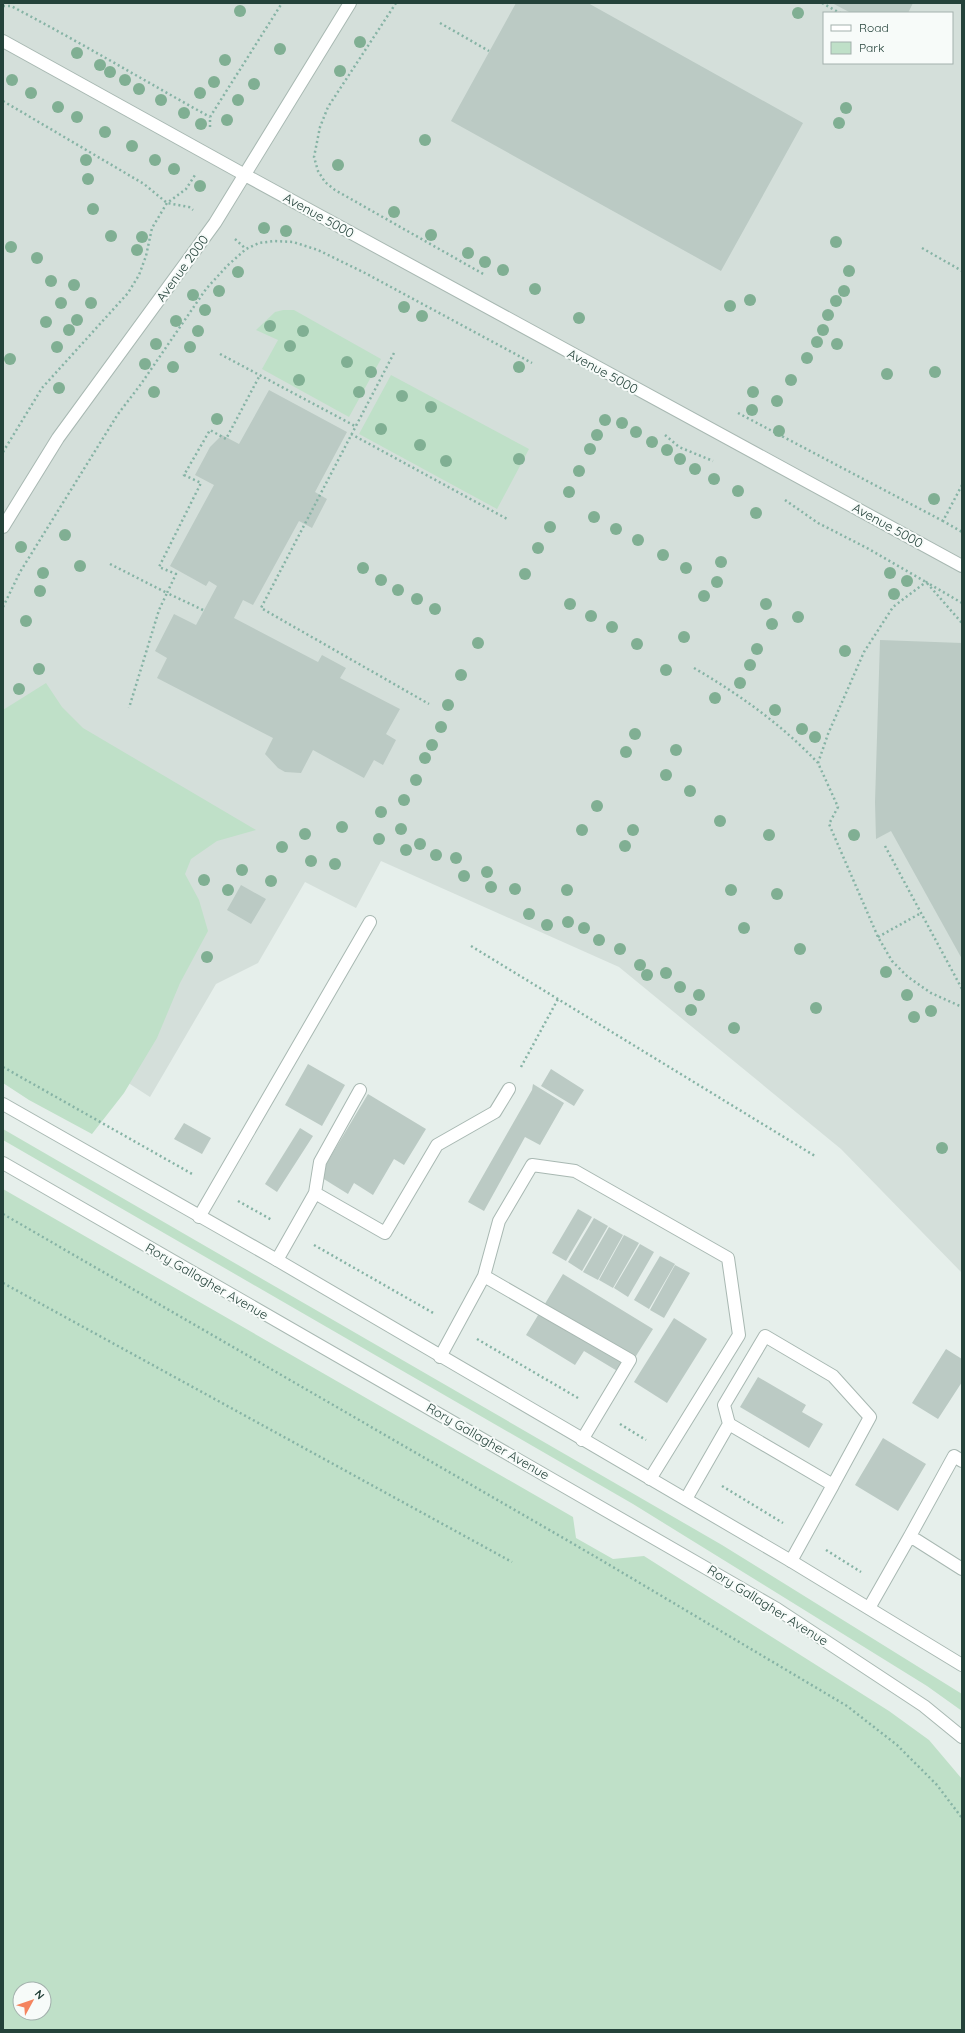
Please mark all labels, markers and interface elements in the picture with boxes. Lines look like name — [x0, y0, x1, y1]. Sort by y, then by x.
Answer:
legend — [823, 12, 953, 64]
text: Road — [859, 20, 889, 35]
text: Park — [859, 40, 884, 55]
street label: Avenue 5000 — [281, 189, 357, 241]
street label: Avenue 2000 — [152, 231, 212, 304]
street label: Avenue 5000 — [565, 345, 641, 397]
street label: Avenue 5000 — [850, 499, 926, 551]
street label: Rory Gallagher Avenue — [143, 1239, 271, 1323]
street label: Rory Gallagher Avenue — [424, 1399, 552, 1483]
street label: Rory Gallagher Avenue — [705, 1561, 831, 1649]
north arrow — [12, 1981, 52, 2021]
text: N — [32, 1987, 48, 2002]

